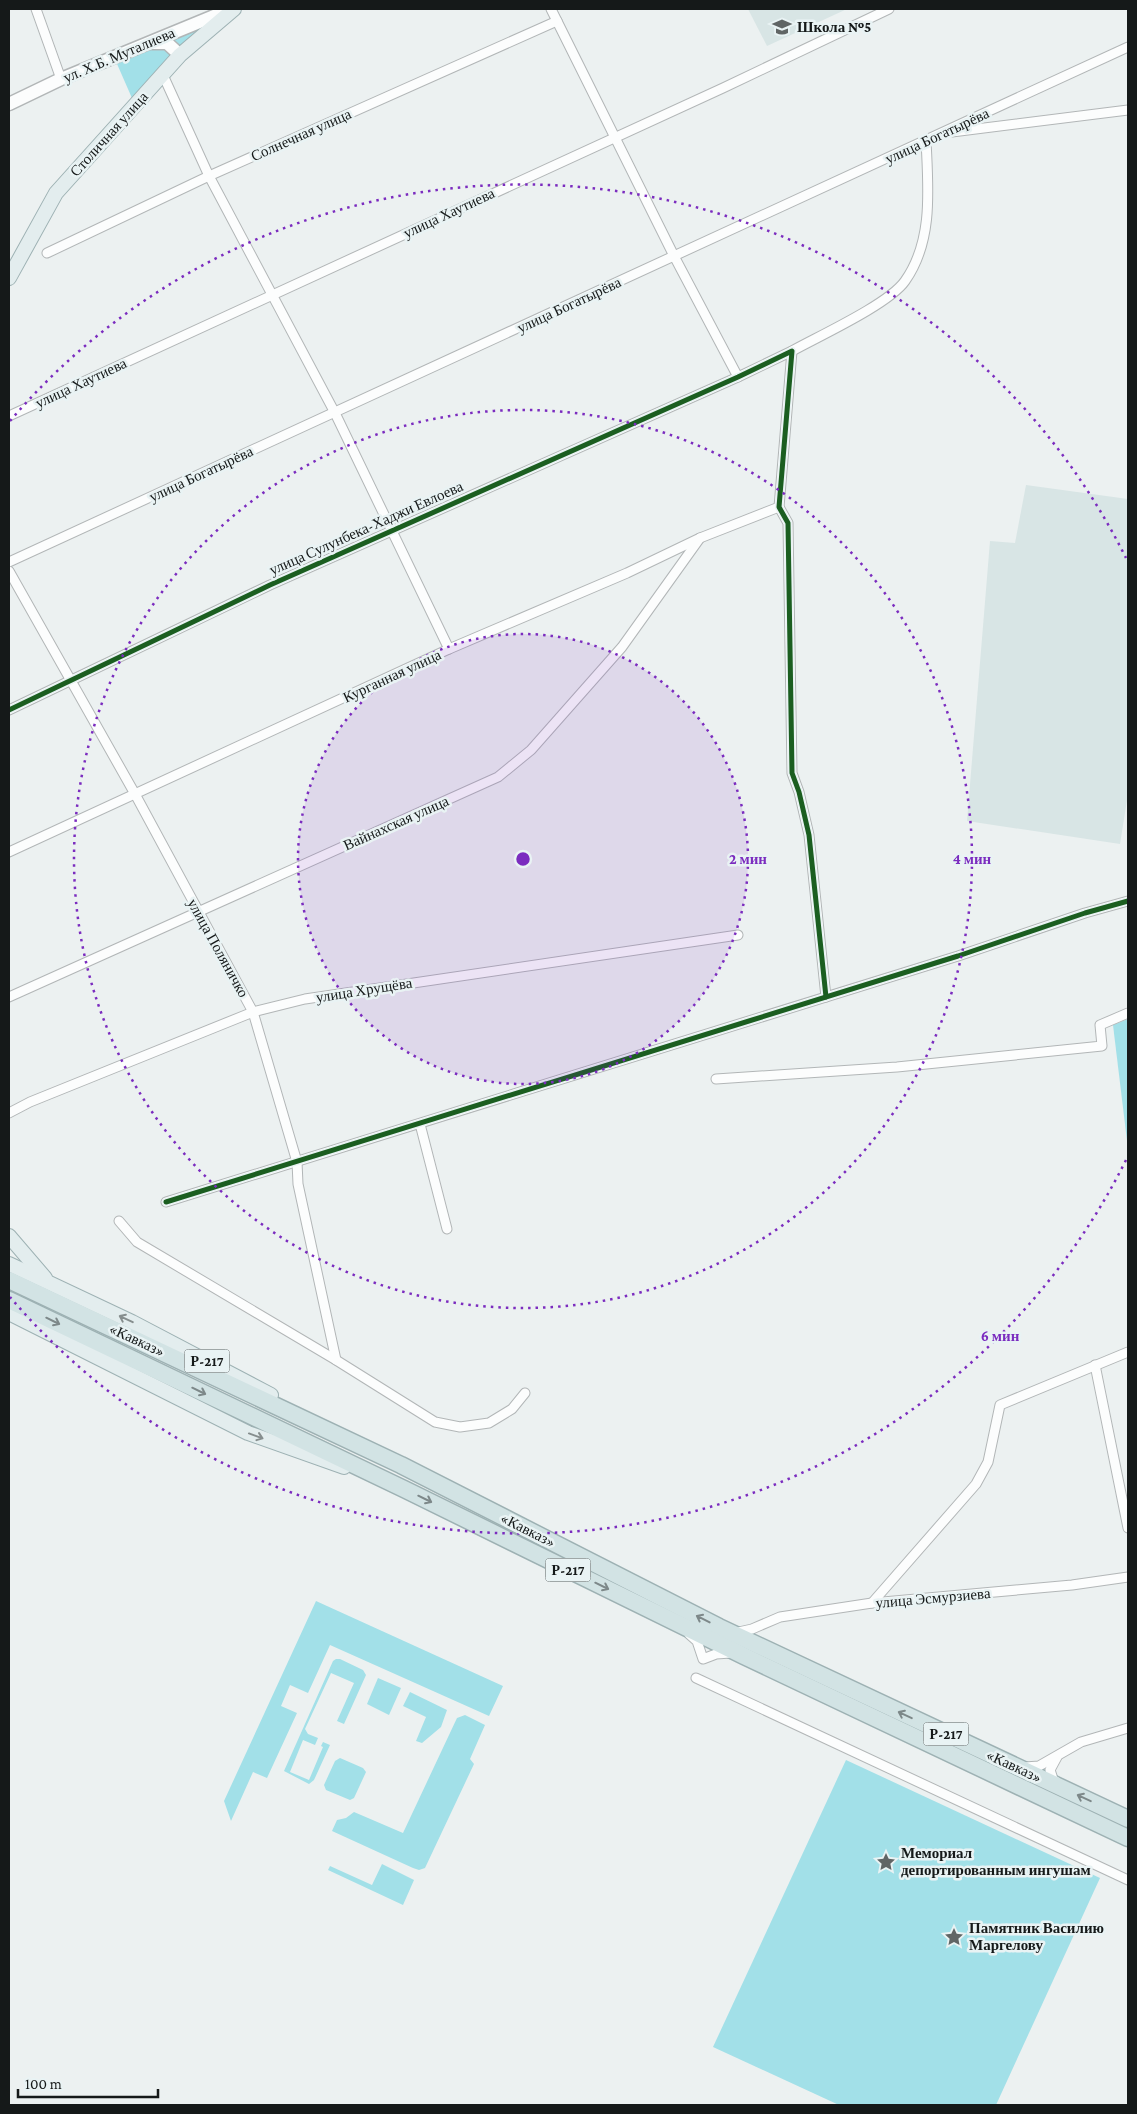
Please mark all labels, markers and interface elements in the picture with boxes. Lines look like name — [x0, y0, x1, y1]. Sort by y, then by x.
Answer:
school or university icon: Школа №5 — [771, 16, 793, 38]
place label: Школа №5 — [797, 19, 871, 35]
street label: ул. Х.Б. Муталиева — [61, 24, 177, 86]
street label: Столичная улица — [67, 88, 151, 179]
street label: улица Богатырёва — [883, 105, 992, 167]
street label: Солнечная улица — [248, 106, 354, 164]
street label: улица Хаутиева — [401, 185, 497, 241]
street label: улица Богатырёва — [515, 274, 624, 336]
street label: улица Хаутиева — [33, 355, 129, 411]
street label: улица Богатырёва — [147, 443, 256, 505]
street label: улица Сулунбека-Хаджи Евлоева — [267, 478, 466, 578]
street label: Курганная улица — [341, 646, 444, 706]
street label: Вайнахская улица — [341, 792, 451, 853]
centre of rings — [514, 850, 532, 868]
text: 2 мин — [729, 851, 767, 867]
text: 4 мин — [953, 851, 992, 867]
street label: улица Поляничко — [184, 896, 252, 1000]
street label: улица Хрущёва — [315, 974, 414, 1006]
one-way arrow — [119, 1314, 134, 1324]
one-way arrow — [45, 1316, 60, 1326]
street label: «Кавказ» — [107, 1320, 167, 1360]
text: 6 мин — [981, 1328, 1020, 1344]
road number: Р-217 — [184, 1350, 230, 1372]
one-way arrow — [191, 1386, 206, 1396]
one-way arrow — [248, 1432, 263, 1441]
one-way arrow — [417, 1495, 432, 1504]
street label: «Кавказ» — [498, 1509, 558, 1551]
road number: Р-217 — [546, 1558, 590, 1582]
one-way arrow — [594, 1582, 609, 1591]
street label: улица Эсмурзиева — [875, 1585, 991, 1611]
one-way arrow — [696, 1614, 711, 1624]
one-way arrow — [898, 1709, 913, 1719]
road number: Р-217 — [924, 1722, 968, 1746]
street label: «Кавказ» — [984, 1746, 1044, 1786]
one-way arrow — [1077, 1793, 1092, 1803]
place label: Мемориал депортированным ингушам — [901, 1845, 1091, 1878]
place icon: Мемориал депортированным ингушам — [875, 1851, 897, 1873]
place label: Памятник Василию Маргелову — [969, 1920, 1104, 1953]
place icon: Памятник Василию Маргелову — [943, 1926, 965, 1948]
scale bar — [18, 2066, 158, 2098]
text: 100 m — [25, 2076, 62, 2092]

